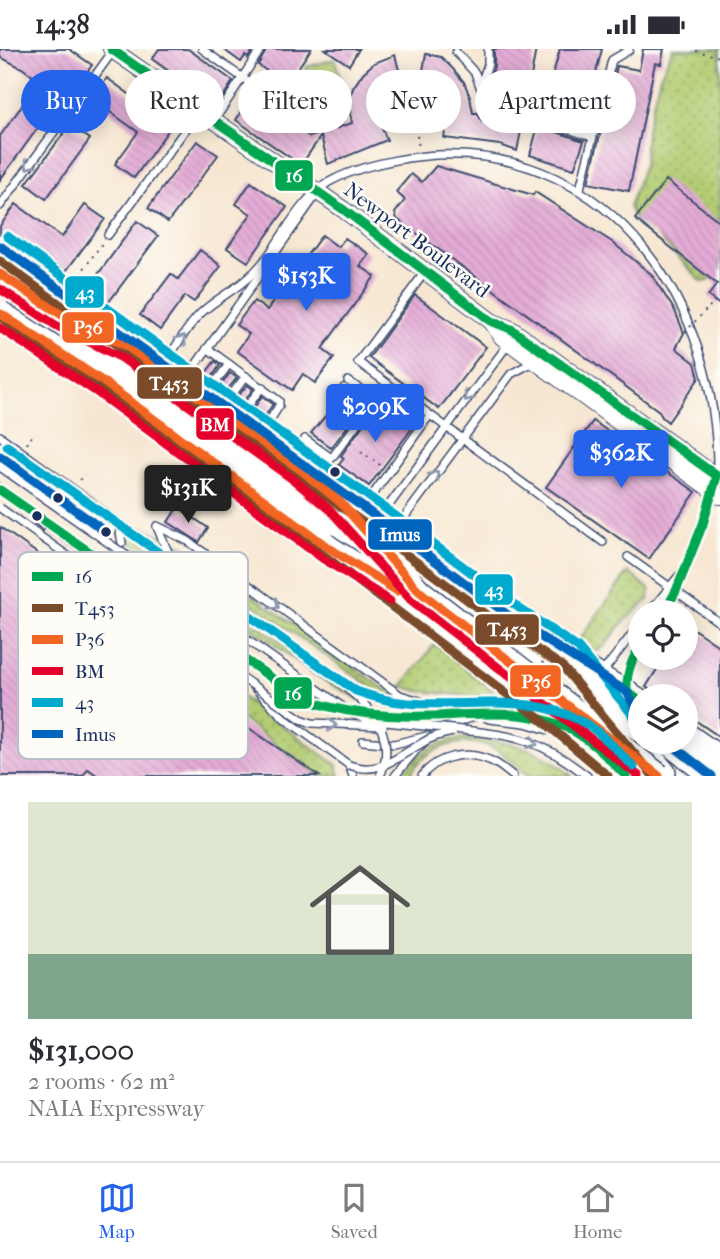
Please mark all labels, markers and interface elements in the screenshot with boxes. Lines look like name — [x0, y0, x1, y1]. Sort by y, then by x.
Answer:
text: 14:38 — [35, 9, 90, 40]
chip: Buy — [21, 70, 111, 133]
chip: Rent — [125, 70, 224, 133]
chip: Filters — [238, 70, 352, 133]
chip: New — [366, 70, 461, 133]
chip: Apartment — [475, 70, 636, 133]
one-way arrow — [25, 157, 38, 170]
line badge: 16 — [274, 159, 314, 192]
text: 16 — [286, 165, 303, 187]
street label: Newport Boulevard — [339, 177, 495, 303]
pin: $153K — [257, 253, 355, 313]
text: $153K — [278, 262, 334, 289]
line badge: 43 — [64, 275, 105, 309]
text: 43 — [74, 282, 95, 304]
line badge: P36 — [61, 311, 115, 344]
text: P36 — [73, 317, 103, 339]
one-way arrow — [174, 334, 186, 347]
line badge: T453 — [136, 366, 203, 400]
text: T453 — [148, 373, 189, 395]
pin: $209K — [326, 385, 424, 444]
one-way arrow — [464, 389, 477, 402]
text: $209K — [342, 393, 408, 420]
line badge: BM — [195, 407, 235, 441]
text: BM — [200, 414, 230, 436]
pin: $362K — [572, 431, 670, 490]
text: $362K — [589, 439, 653, 466]
pin: $131K — [139, 465, 237, 525]
unlabelled marker — [328, 465, 342, 479]
one-way arrow — [427, 470, 439, 483]
text: $131K — [160, 474, 216, 501]
unlabelled marker — [51, 491, 65, 505]
unlabelled marker — [30, 509, 44, 523]
line badge: Imus — [367, 518, 433, 551]
text: Imus — [380, 524, 420, 546]
unlabelled marker — [99, 525, 113, 539]
legend — [18, 552, 248, 759]
text: 16 — [75, 566, 93, 588]
line badge: 43 — [474, 573, 514, 606]
text: 43 — [483, 579, 504, 601]
one-way arrow — [267, 596, 279, 609]
text: T453 — [75, 598, 115, 620]
map controls — [628, 600, 698, 754]
button: locate — [628, 600, 698, 670]
line badge: T453 — [474, 613, 540, 646]
text: T453 — [486, 619, 527, 641]
text: P36 — [75, 629, 105, 651]
text: BM — [75, 661, 105, 683]
line badge: P36 — [509, 664, 562, 698]
text: P36 — [521, 671, 551, 693]
line badge: 16 — [273, 676, 313, 710]
text: 16 — [285, 683, 302, 705]
button: layers — [628, 684, 698, 754]
text: 43 — [75, 692, 94, 714]
one-way arrow — [326, 717, 337, 732]
text: Imus — [75, 724, 116, 746]
one-way arrow — [527, 734, 539, 748]
icon: home — [297, 847, 423, 973]
text: $131,000 — [28, 1033, 134, 1068]
text: 2 rooms · 62 m² — [28, 1068, 175, 1095]
text: NAIA Expressway — [28, 1095, 204, 1122]
tab: Map — [98, 1179, 136, 1243]
tab: Saved — [331, 1179, 378, 1243]
tab: Home — [573, 1179, 622, 1243]

